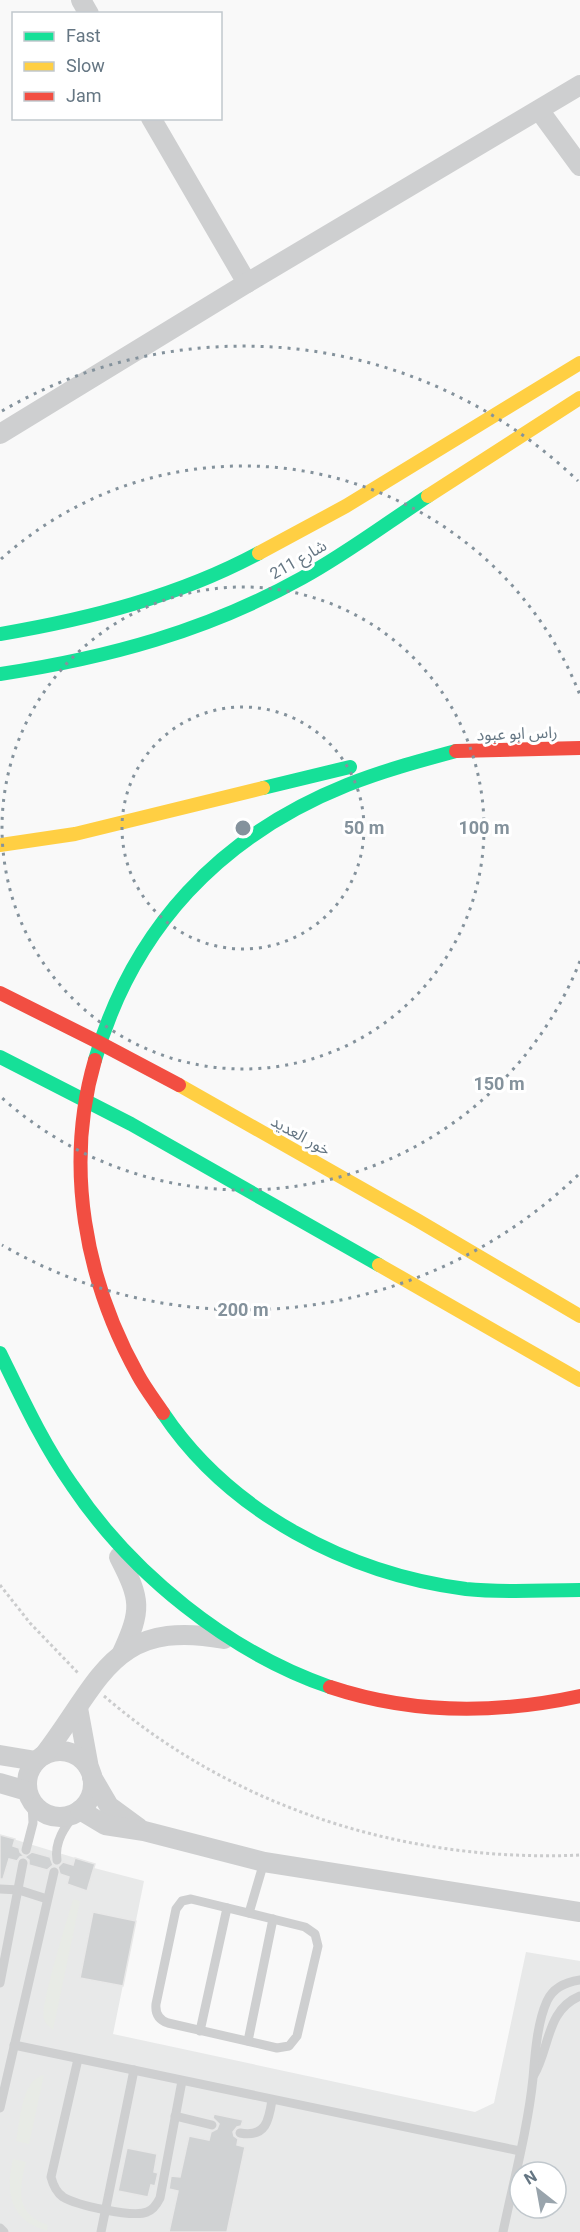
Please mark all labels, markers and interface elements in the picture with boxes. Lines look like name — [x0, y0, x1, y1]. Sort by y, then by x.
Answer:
legend — [12, 12, 222, 120]
text: Fast — [66, 25, 101, 46]
text: Slow — [66, 55, 105, 76]
text: Jam — [66, 85, 102, 106]
street label: شارع 211 — [267, 536, 331, 586]
street label: راس ابو عبود — [476, 723, 558, 744]
text: 50 m — [344, 817, 384, 838]
text: 100 m — [458, 817, 510, 838]
centre of rings — [233, 818, 253, 838]
text: 150 m — [473, 1073, 525, 1094]
street label: خور العديد — [268, 1111, 334, 1159]
text: 200 m — [217, 1299, 269, 1320]
north arrow — [508, 2160, 568, 2220]
text: N — [521, 2167, 540, 2189]

